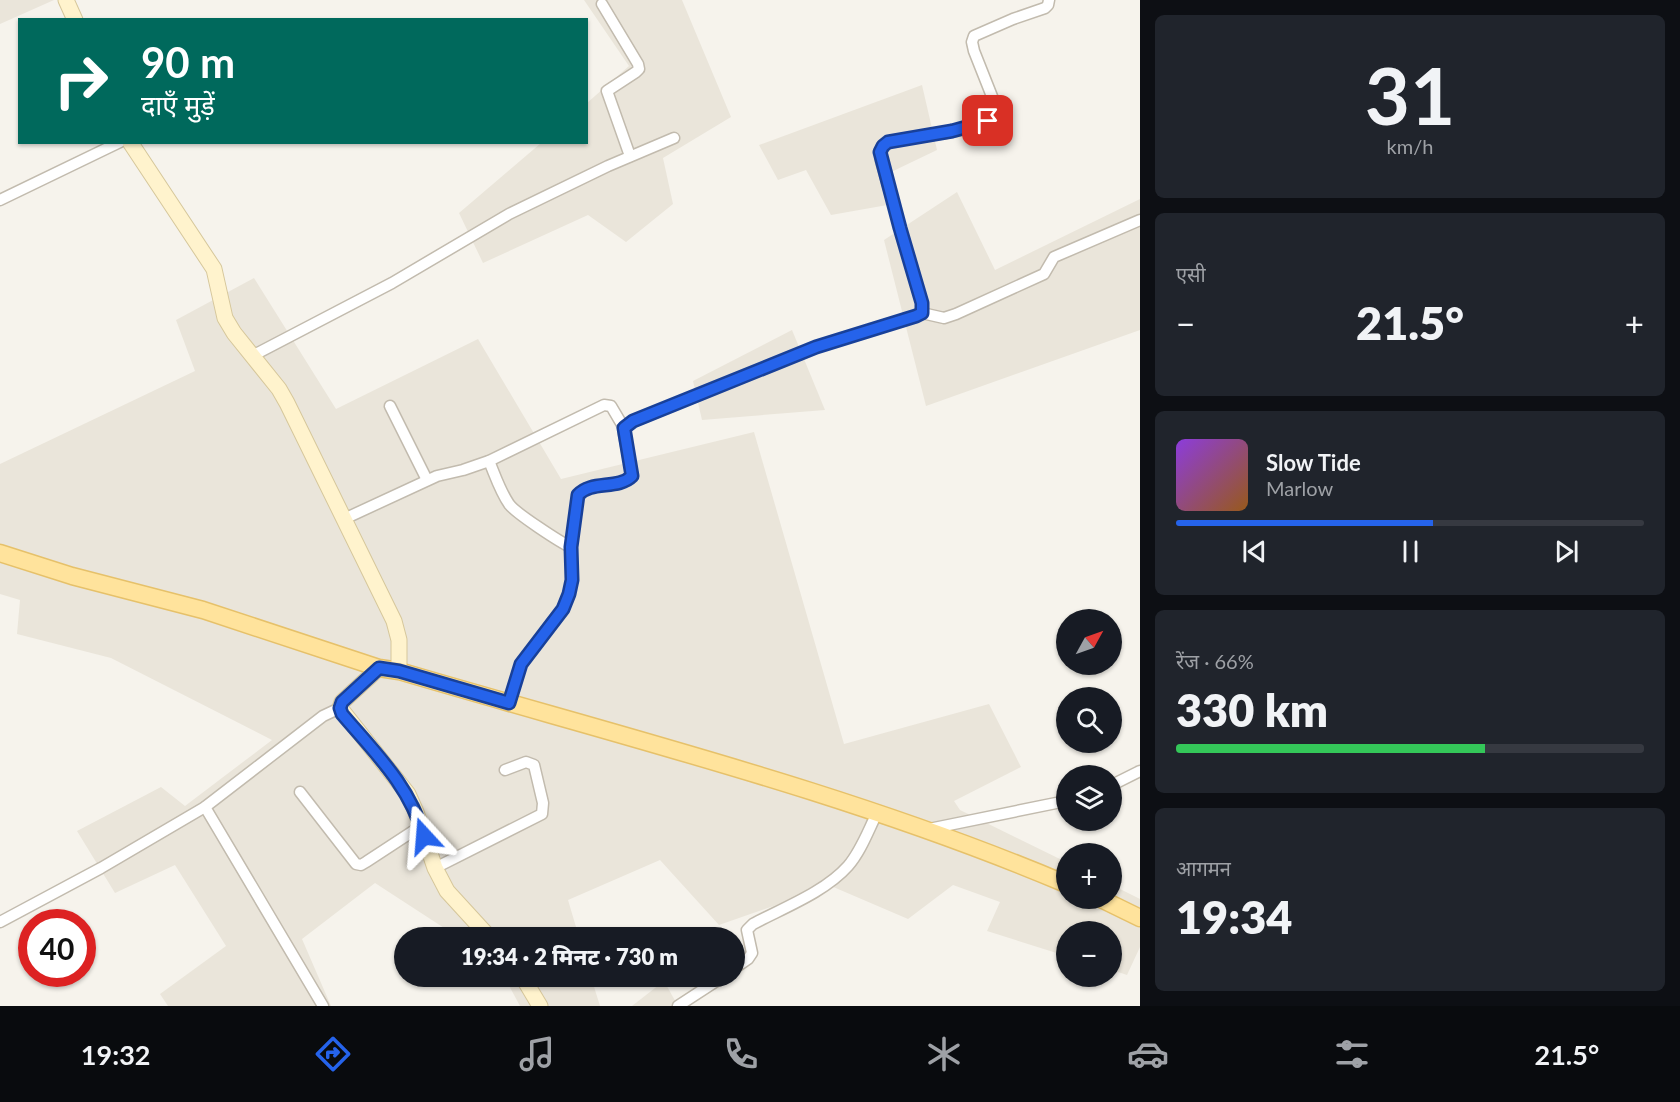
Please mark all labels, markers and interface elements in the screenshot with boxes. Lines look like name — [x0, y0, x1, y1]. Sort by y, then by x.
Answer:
text: 90 m — [141, 37, 235, 87]
icon: right — [42, 42, 120, 120]
text: 31 — [1365, 48, 1455, 142]
text: दाएँ मुड़ें — [141, 88, 215, 121]
pin — [962, 95, 1013, 146]
icon: arrive — [971, 104, 1004, 137]
text: km/h — [1387, 134, 1433, 158]
text: एसी — [1176, 262, 1206, 286]
text: 21.5° — [1356, 296, 1464, 350]
text: − — [1176, 303, 1195, 343]
text: + — [1625, 303, 1644, 343]
text: Slow Tide — [1266, 449, 1361, 476]
text: Marlow — [1266, 476, 1333, 500]
icon: previous — [1238, 535, 1271, 568]
icon: pause — [1394, 535, 1427, 568]
icon: next — [1550, 535, 1583, 568]
north arrow — [1056, 609, 1122, 675]
map controls — [1056, 609, 1122, 987]
text: रेंज · 66% — [1176, 649, 1254, 673]
text: 330 km — [1176, 683, 1328, 737]
button: search — [1056, 687, 1122, 753]
button: layers — [1056, 765, 1122, 831]
position arrow — [392, 804, 456, 868]
button: + — [1056, 843, 1122, 909]
text: आगमन — [1176, 856, 1231, 880]
text: 19:34 — [1176, 890, 1292, 944]
speed limit sign: 40 — [18, 909, 96, 987]
button: − — [1056, 921, 1122, 987]
text: 19:34 · 2 मिनट · 730 m — [461, 943, 678, 970]
icon: directions — [312, 1033, 354, 1075]
icon: music — [516, 1033, 558, 1075]
icon: phone — [720, 1033, 762, 1075]
icon: climate — [923, 1033, 965, 1075]
icon: car — [1127, 1033, 1169, 1075]
icon: filters — [1331, 1033, 1373, 1075]
text: 19:32 — [81, 1038, 150, 1071]
text: 21.5° — [1534, 1038, 1599, 1071]

